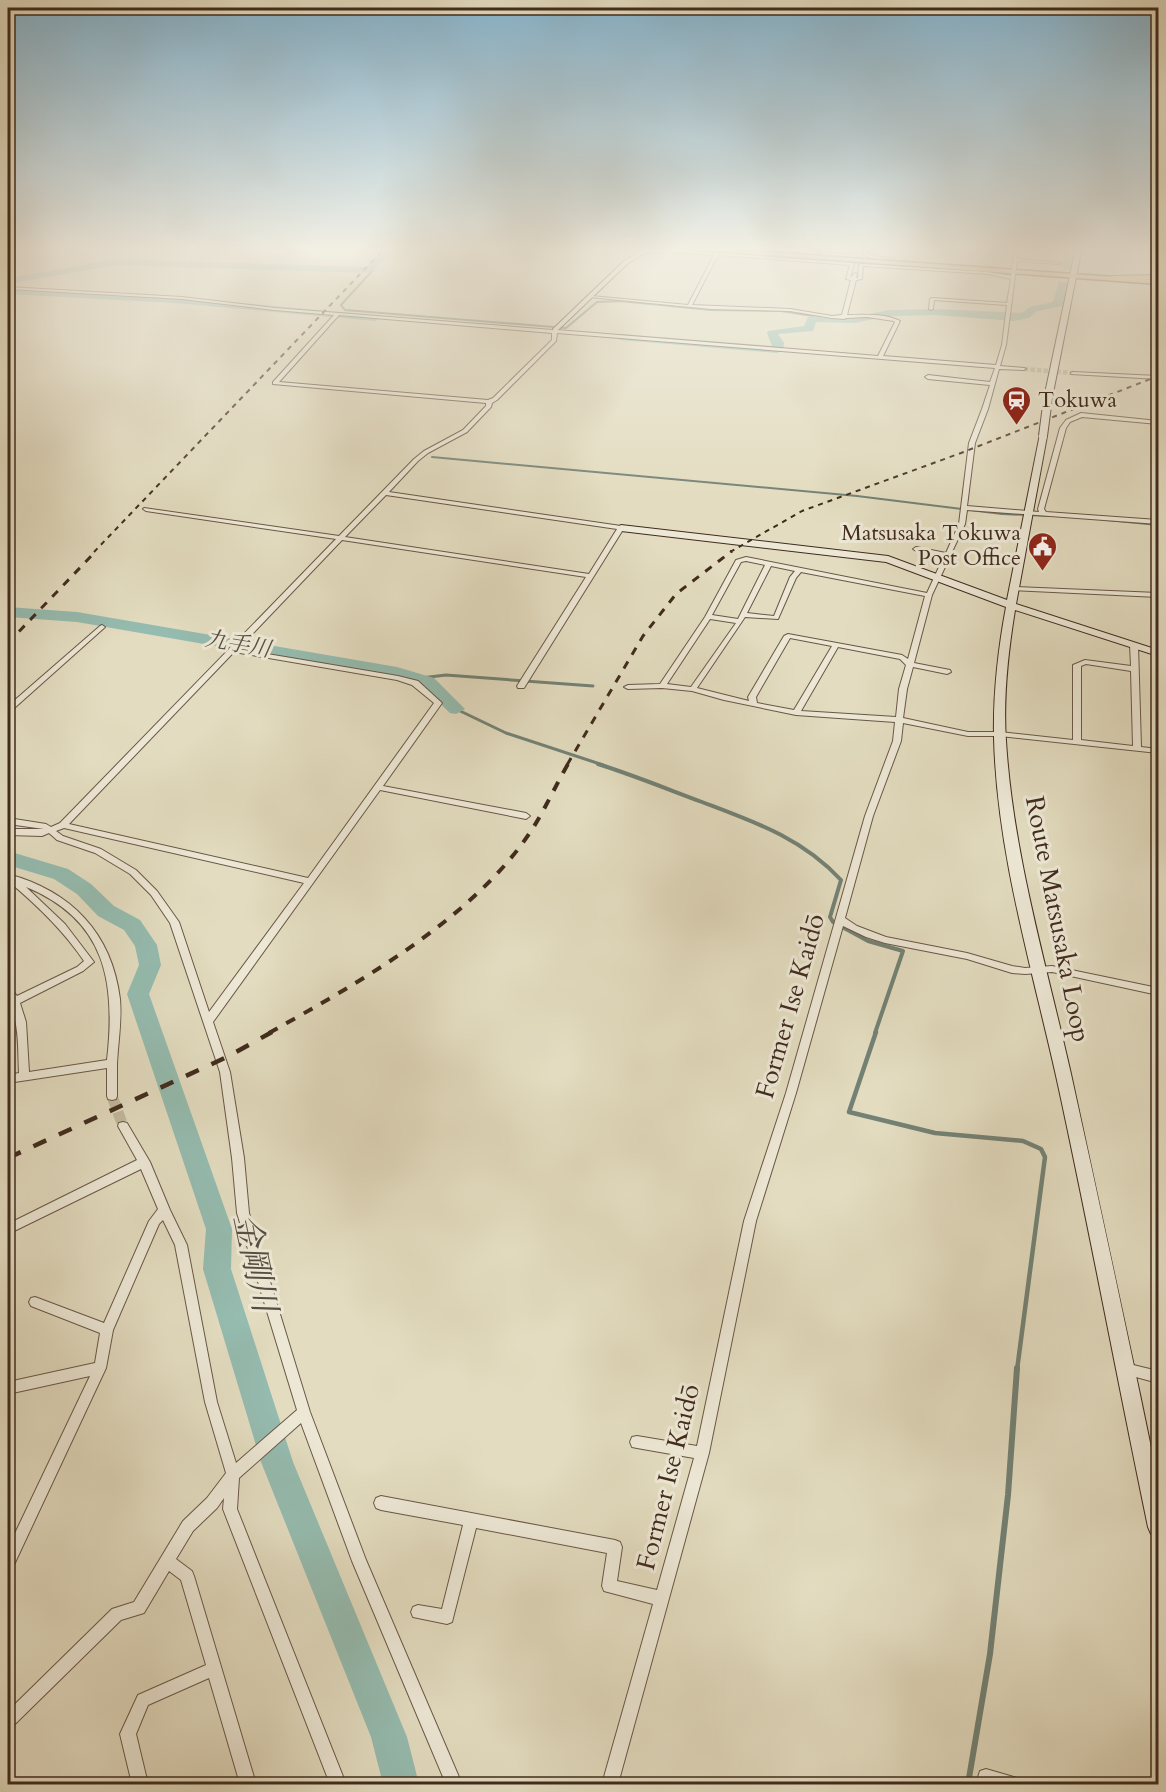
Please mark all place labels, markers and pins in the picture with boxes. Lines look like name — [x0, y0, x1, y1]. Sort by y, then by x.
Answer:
station icon: Tokuwa — [1001, 384, 1033, 426]
place label: Tokuwa — [1038, 385, 1118, 415]
place label: Matsusaka Tokuwa Post Office — [841, 518, 1021, 573]
public building icon: Matsusaka Tokuwa Post Office — [1026, 530, 1058, 572]

